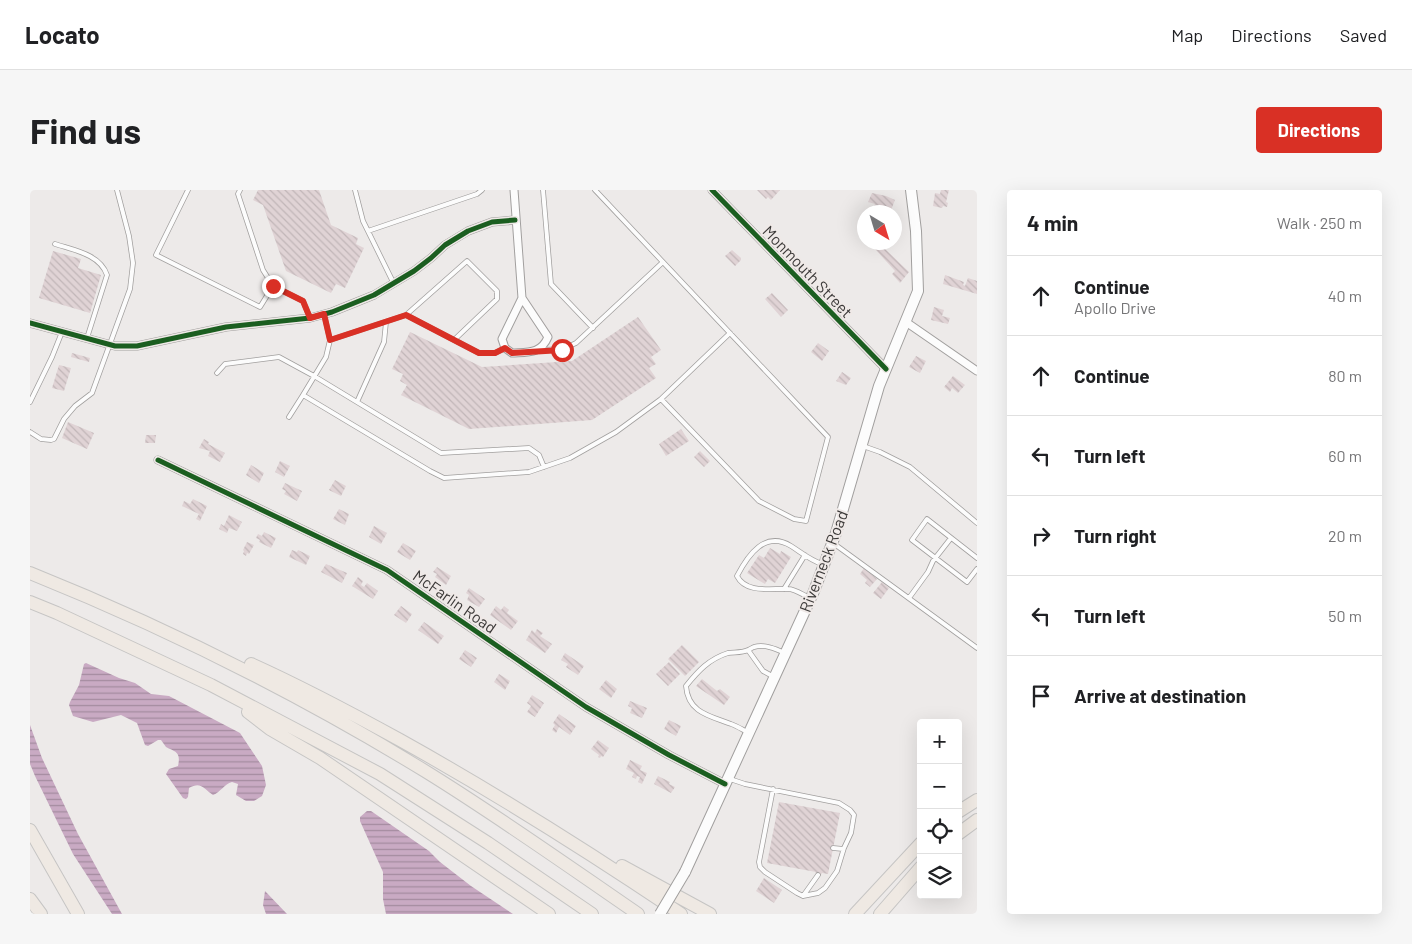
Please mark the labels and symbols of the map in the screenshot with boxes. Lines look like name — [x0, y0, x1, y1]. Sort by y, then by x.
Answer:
north arrow — [857, 205, 902, 250]
street label: Monmouth Street — [759, 221, 857, 321]
route end — [262, 275, 285, 298]
route start — [551, 339, 574, 362]
street label: Riverneck Road — [795, 507, 851, 615]
street label: McFarlin Road — [410, 565, 500, 637]

